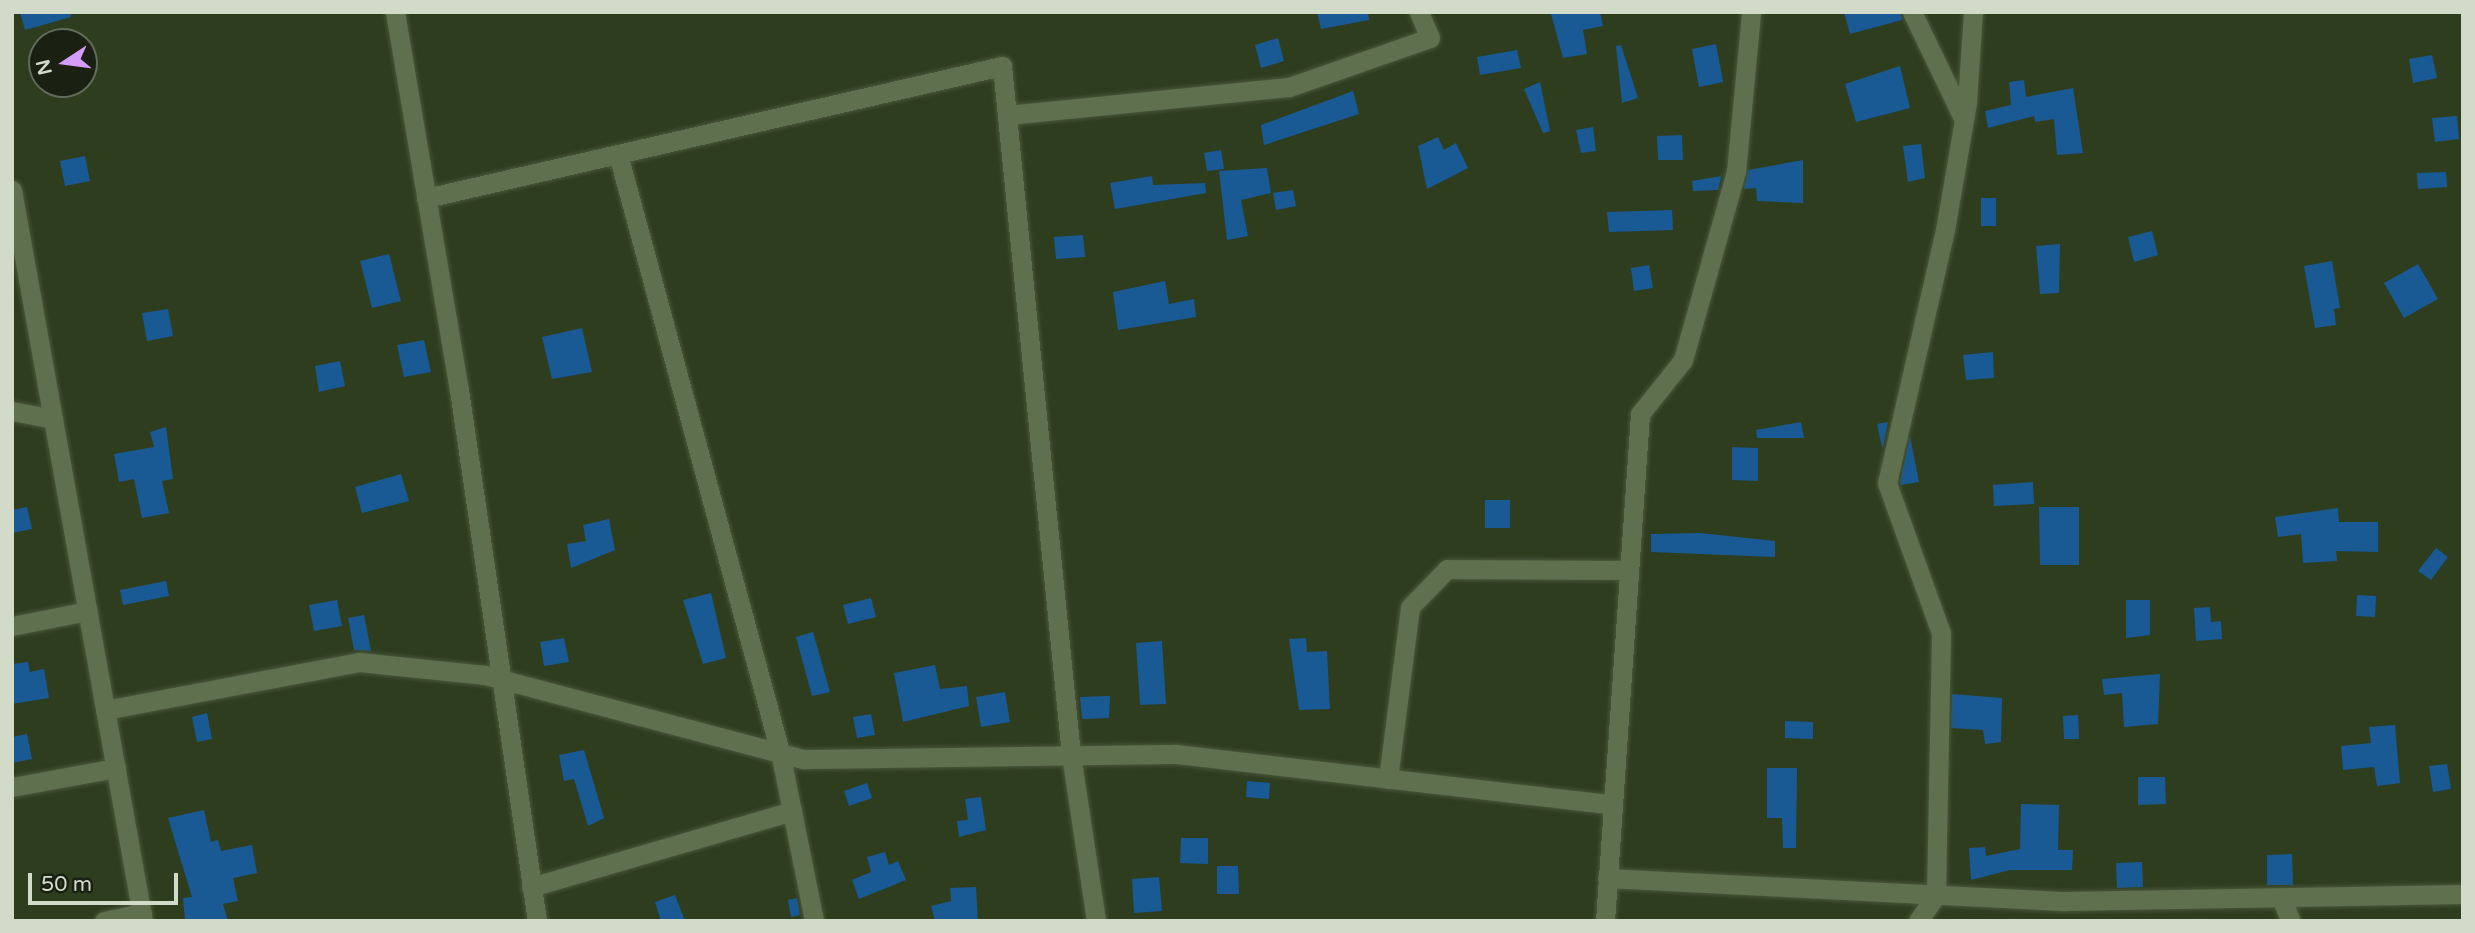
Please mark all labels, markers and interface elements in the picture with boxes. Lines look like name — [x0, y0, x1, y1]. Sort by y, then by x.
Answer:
north arrow — [28, 28, 98, 98]
text: N — [32, 57, 57, 77]
scale bar — [32, 860, 182, 904]
text: 50 m — [41, 872, 92, 897]

